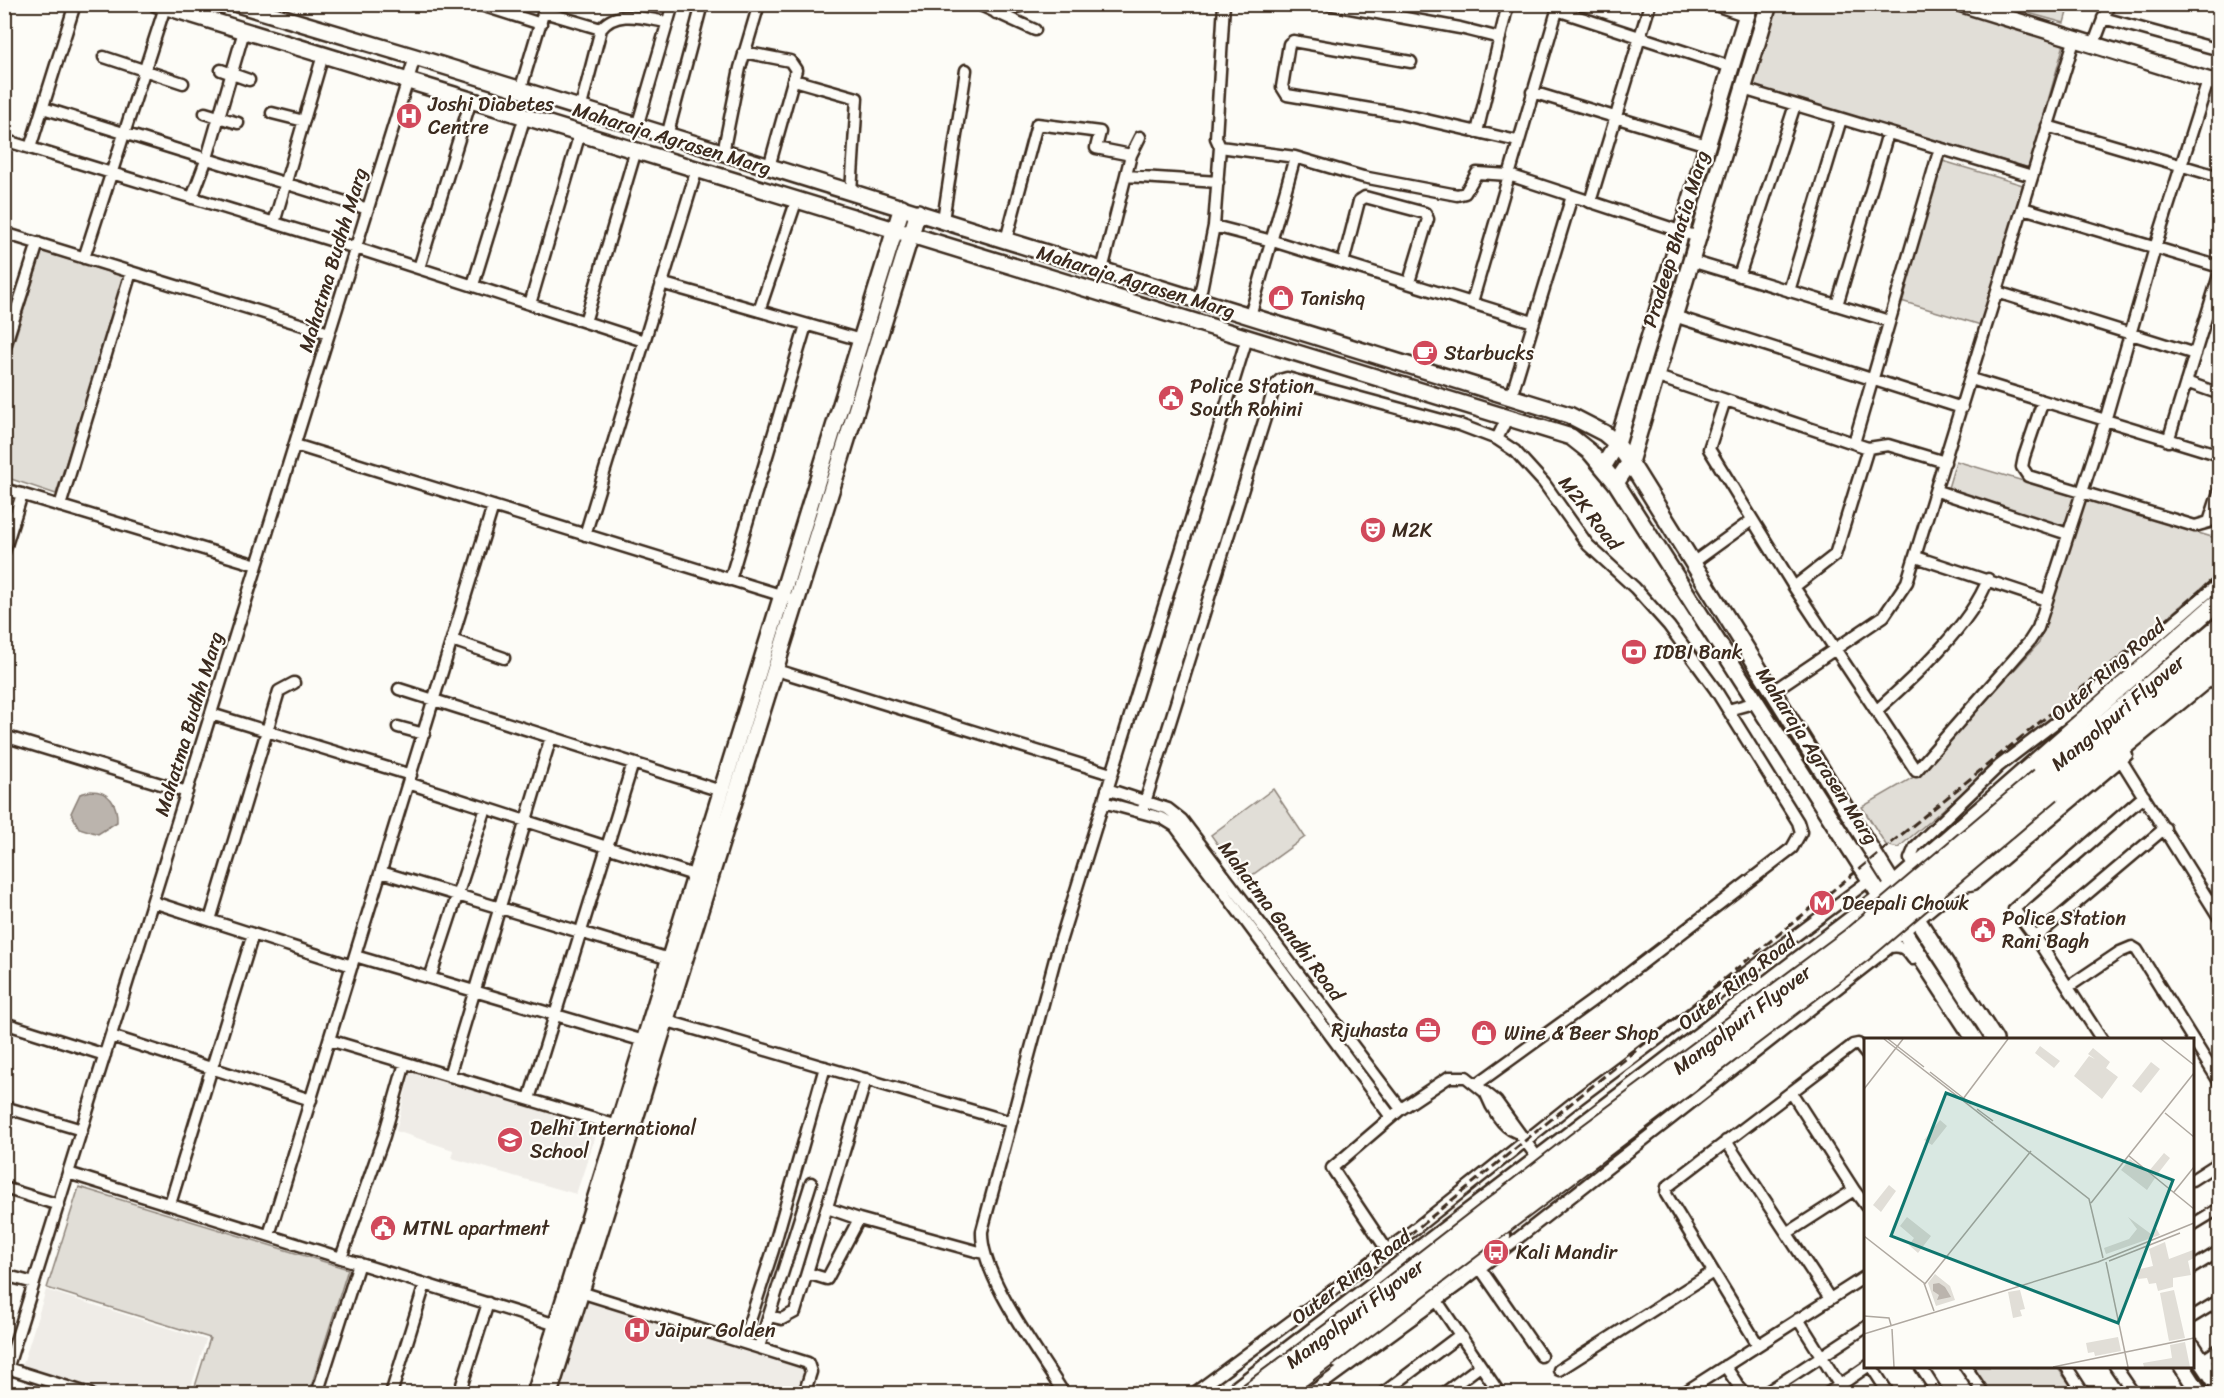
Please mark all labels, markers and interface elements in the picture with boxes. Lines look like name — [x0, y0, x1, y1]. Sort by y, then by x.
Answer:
place label: Joshi Diabetes Centre — [427, 87, 555, 145]
street label: Maharaja Agrasen Marg — [568, 92, 776, 186]
hospital icon: Joshi Diabetes Centre — [394, 101, 424, 131]
street label: Pradeep Bhatia Marg — [1632, 146, 1720, 332]
street label: Mahatma Budhh Marg — [288, 163, 378, 357]
street label: Maharaja Agrasen Marg — [1032, 235, 1240, 329]
place label: Tanishq — [1300, 281, 1365, 316]
shop icon: Tanishq — [1266, 283, 1296, 313]
place label: Starbucks — [1444, 336, 1535, 371]
cafe icon: Starbucks — [1410, 338, 1440, 368]
place label: Police Station South Rohini — [1190, 369, 1314, 427]
public building icon: Police Station South Rohini — [1156, 383, 1186, 413]
street label: M2K Road — [1549, 468, 1632, 560]
place label: M2K — [1392, 513, 1433, 548]
theatre icon: M2K — [1358, 515, 1388, 545]
street label: Outer Ring Road — [2043, 609, 2174, 730]
street label: Mahatma Budhh Marg — [144, 627, 234, 821]
place label: IDBI Bank — [1653, 635, 1743, 670]
bank icon: IDBI Bank — [1619, 637, 1649, 667]
street label: Mangolpuri Flyover — [2043, 645, 2194, 780]
street label: Maharaja Agrasen Marg — [1746, 660, 1888, 852]
street label: Mahatma Gandhi Road — [1209, 833, 1354, 1010]
place label: Deepali Chowk — [1842, 886, 1969, 921]
metro station icon: Deepali Chowk — [1807, 888, 1837, 918]
place label: Police Station Rani Bagh — [2002, 901, 2126, 959]
public building icon: Police Station Rani Bagh — [1968, 915, 1998, 945]
street label: Outer Ring Road — [1670, 923, 1805, 1040]
street label: Mangolpuri Flyover — [1665, 955, 1820, 1084]
place label: Rjuhasta — [1331, 1013, 1408, 1048]
office icon: Rjuhasta — [1413, 1015, 1443, 1045]
place label: Wine & Beer Shop — [1504, 1016, 1659, 1051]
shop icon: Wine & Beer Shop — [1469, 1018, 1499, 1048]
inset map — [1864, 1038, 2194, 1368]
place label: Delhi International School — [530, 1111, 696, 1169]
school or university icon: Delhi International School — [495, 1125, 525, 1155]
place label: MTNL apartment — [403, 1211, 550, 1246]
public building icon: MTNL apartment — [368, 1213, 398, 1243]
street label: Outer Ring Road — [1283, 1219, 1420, 1334]
place label: Kali Mandir — [1516, 1235, 1619, 1270]
bus stop icon: Kali Mandir — [1481, 1237, 1511, 1267]
street label: Mangolpuri Flyover — [1278, 1249, 1433, 1378]
place label: Jaipur Golden — [655, 1313, 776, 1348]
hospital icon: Jaipur Golden — [622, 1315, 652, 1345]

